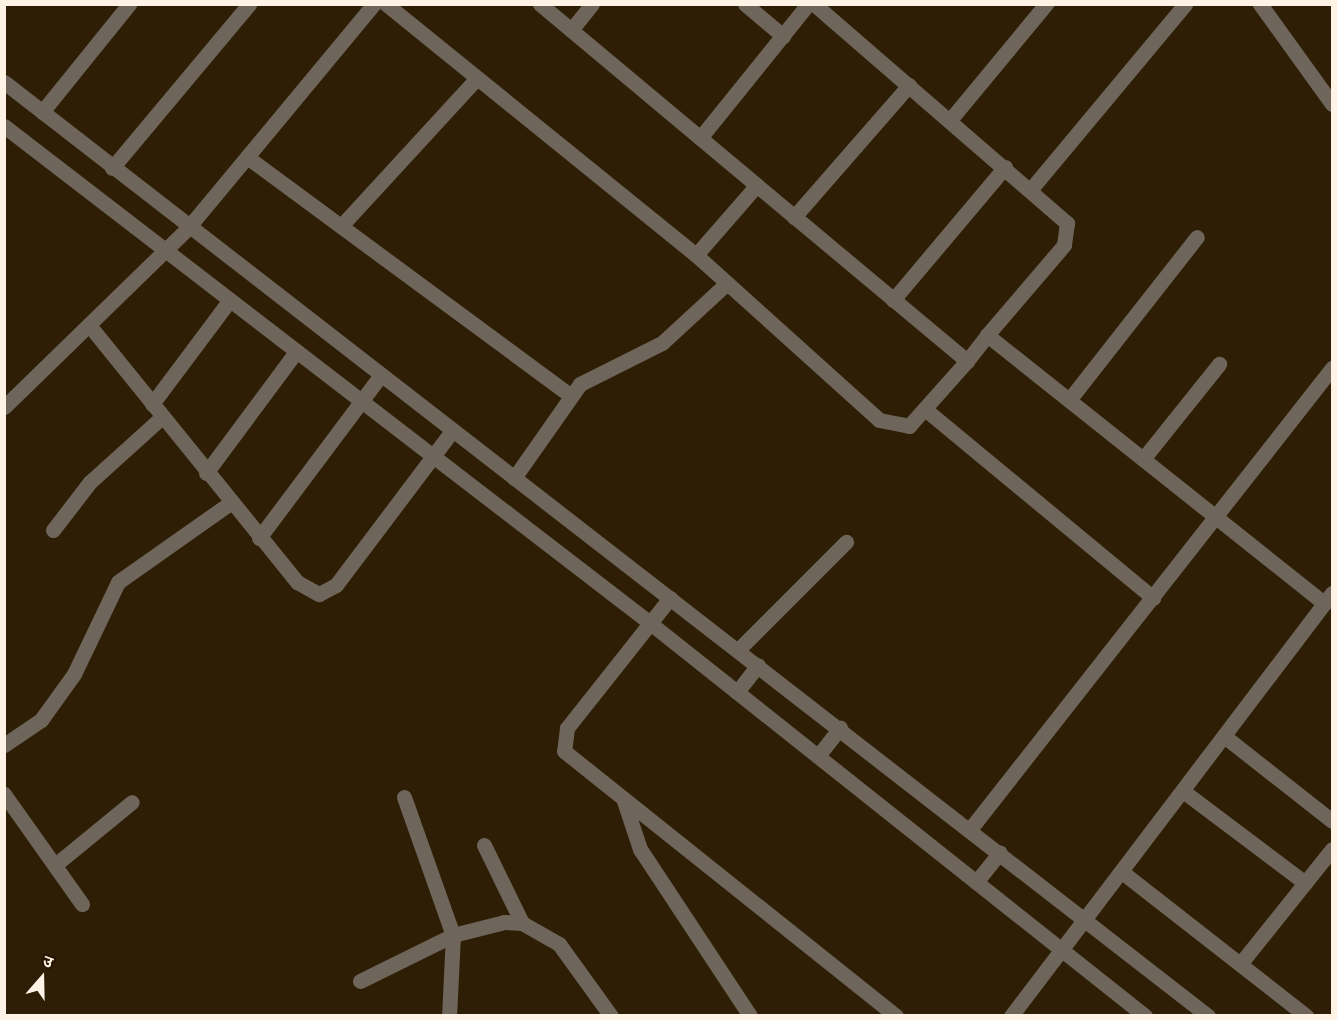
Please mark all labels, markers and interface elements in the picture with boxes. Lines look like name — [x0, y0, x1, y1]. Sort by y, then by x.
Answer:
north arrow — [12, 948, 72, 1008]
text: उ — [40, 950, 56, 972]

